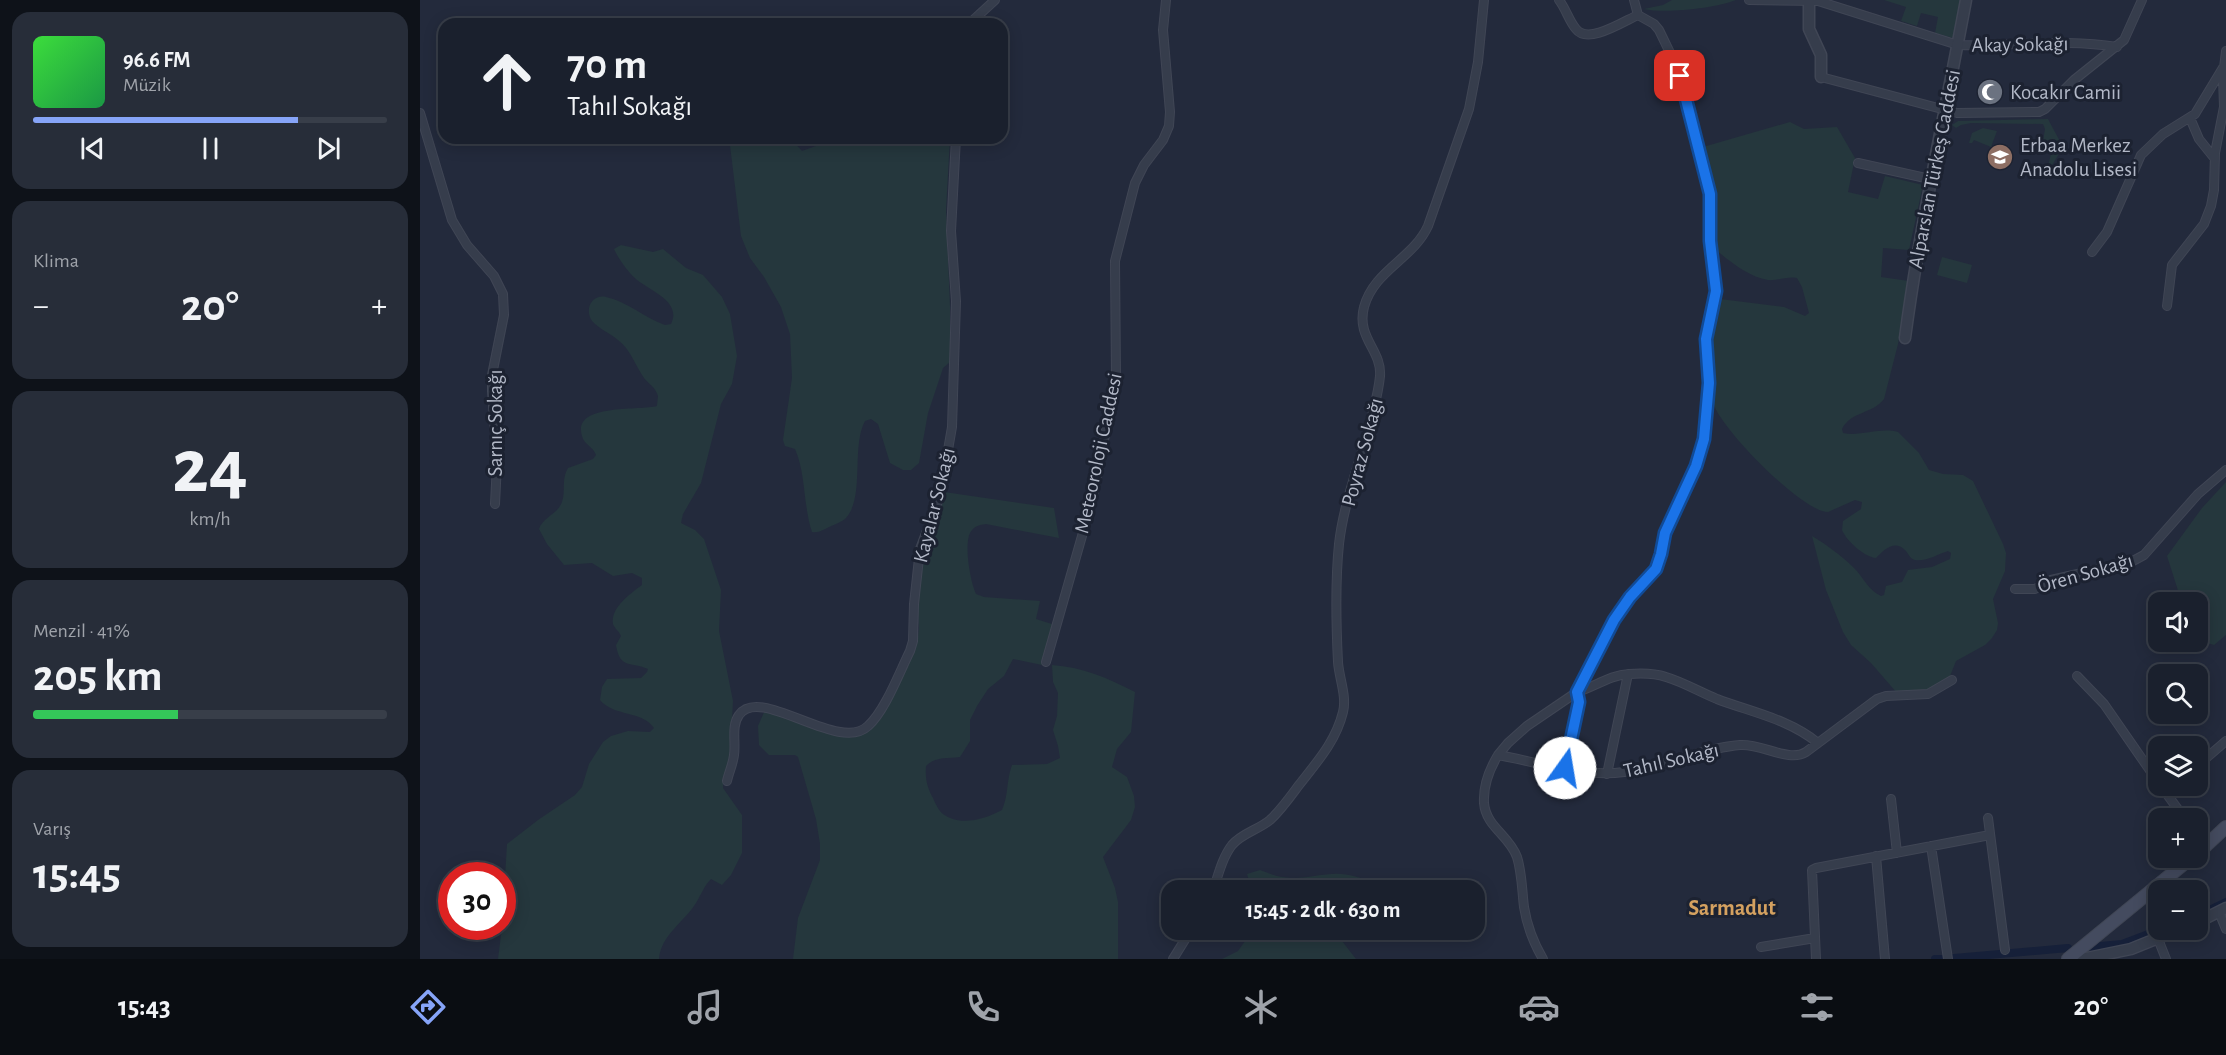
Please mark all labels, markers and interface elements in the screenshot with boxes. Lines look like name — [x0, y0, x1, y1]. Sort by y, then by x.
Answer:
street label: Akay Sokağı — [1971, 33, 2069, 56]
icon: ahead — [468, 42, 546, 120]
text: 70 m — [567, 44, 647, 86]
text: 96.6 FM — [123, 49, 191, 71]
pin — [1654, 50, 1705, 101]
icon: arrive — [1663, 59, 1696, 92]
street label: Alparslan Türkeş Caddesi — [1905, 68, 1964, 270]
text: Müzik — [123, 75, 171, 95]
mosque icon: Kocakır Camii — [1975, 77, 2005, 107]
place label: Kocakır Camii — [2010, 82, 2121, 103]
text: Tahıl Sokağı — [567, 93, 692, 120]
icon: previous — [76, 132, 109, 165]
icon: pause — [194, 132, 227, 165]
icon: next — [312, 132, 345, 165]
place label: Erbaa Merkez Anadolu Lisesi — [2020, 135, 2137, 180]
school or university icon: Erbaa Merkez Anadolu Lisesi — [1985, 142, 2015, 172]
text: Klima — [33, 251, 79, 271]
text: 20° — [181, 284, 239, 329]
text: − — [33, 290, 49, 323]
text: + — [371, 290, 387, 323]
street label: Sarnıç Sokağı — [485, 369, 506, 477]
street label: Meteoroloji Caddesi — [1071, 371, 1126, 535]
street label: Poyraz Sokağı — [1338, 396, 1387, 509]
text: 24 — [172, 429, 248, 507]
street label: Kayalar Sokağı — [910, 445, 959, 565]
text: km/h — [189, 509, 231, 529]
street label: Ören Sokağı — [2035, 549, 2135, 597]
map controls — [2148, 592, 2208, 940]
button: sound — [2148, 592, 2208, 652]
text: Menzil · 41% — [33, 621, 130, 641]
text: 205 km — [33, 654, 162, 699]
button: search — [2148, 664, 2208, 724]
position arrow — [1533, 736, 1597, 800]
button: layers — [2148, 736, 2208, 796]
street label: Tahıl Sokağı — [1621, 739, 1721, 782]
button: + — [2148, 808, 2208, 868]
text: Varış — [33, 819, 71, 839]
text: 15:45 — [33, 852, 121, 897]
speed limit sign: 30 — [438, 862, 516, 940]
button: − — [2148, 880, 2208, 940]
district label: Sarmadut — [1688, 897, 1776, 919]
text: 15:45 · 2 dk · 630 m — [1245, 899, 1401, 921]
icon: directions — [407, 986, 449, 1028]
icon: music — [684, 986, 726, 1028]
icon: phone — [962, 986, 1004, 1028]
icon: climate — [1240, 986, 1282, 1028]
icon: car — [1518, 986, 1560, 1028]
icon: filters — [1796, 986, 1838, 1028]
text: 15:43 — [118, 993, 171, 1020]
text: 20° — [2073, 993, 2108, 1020]

